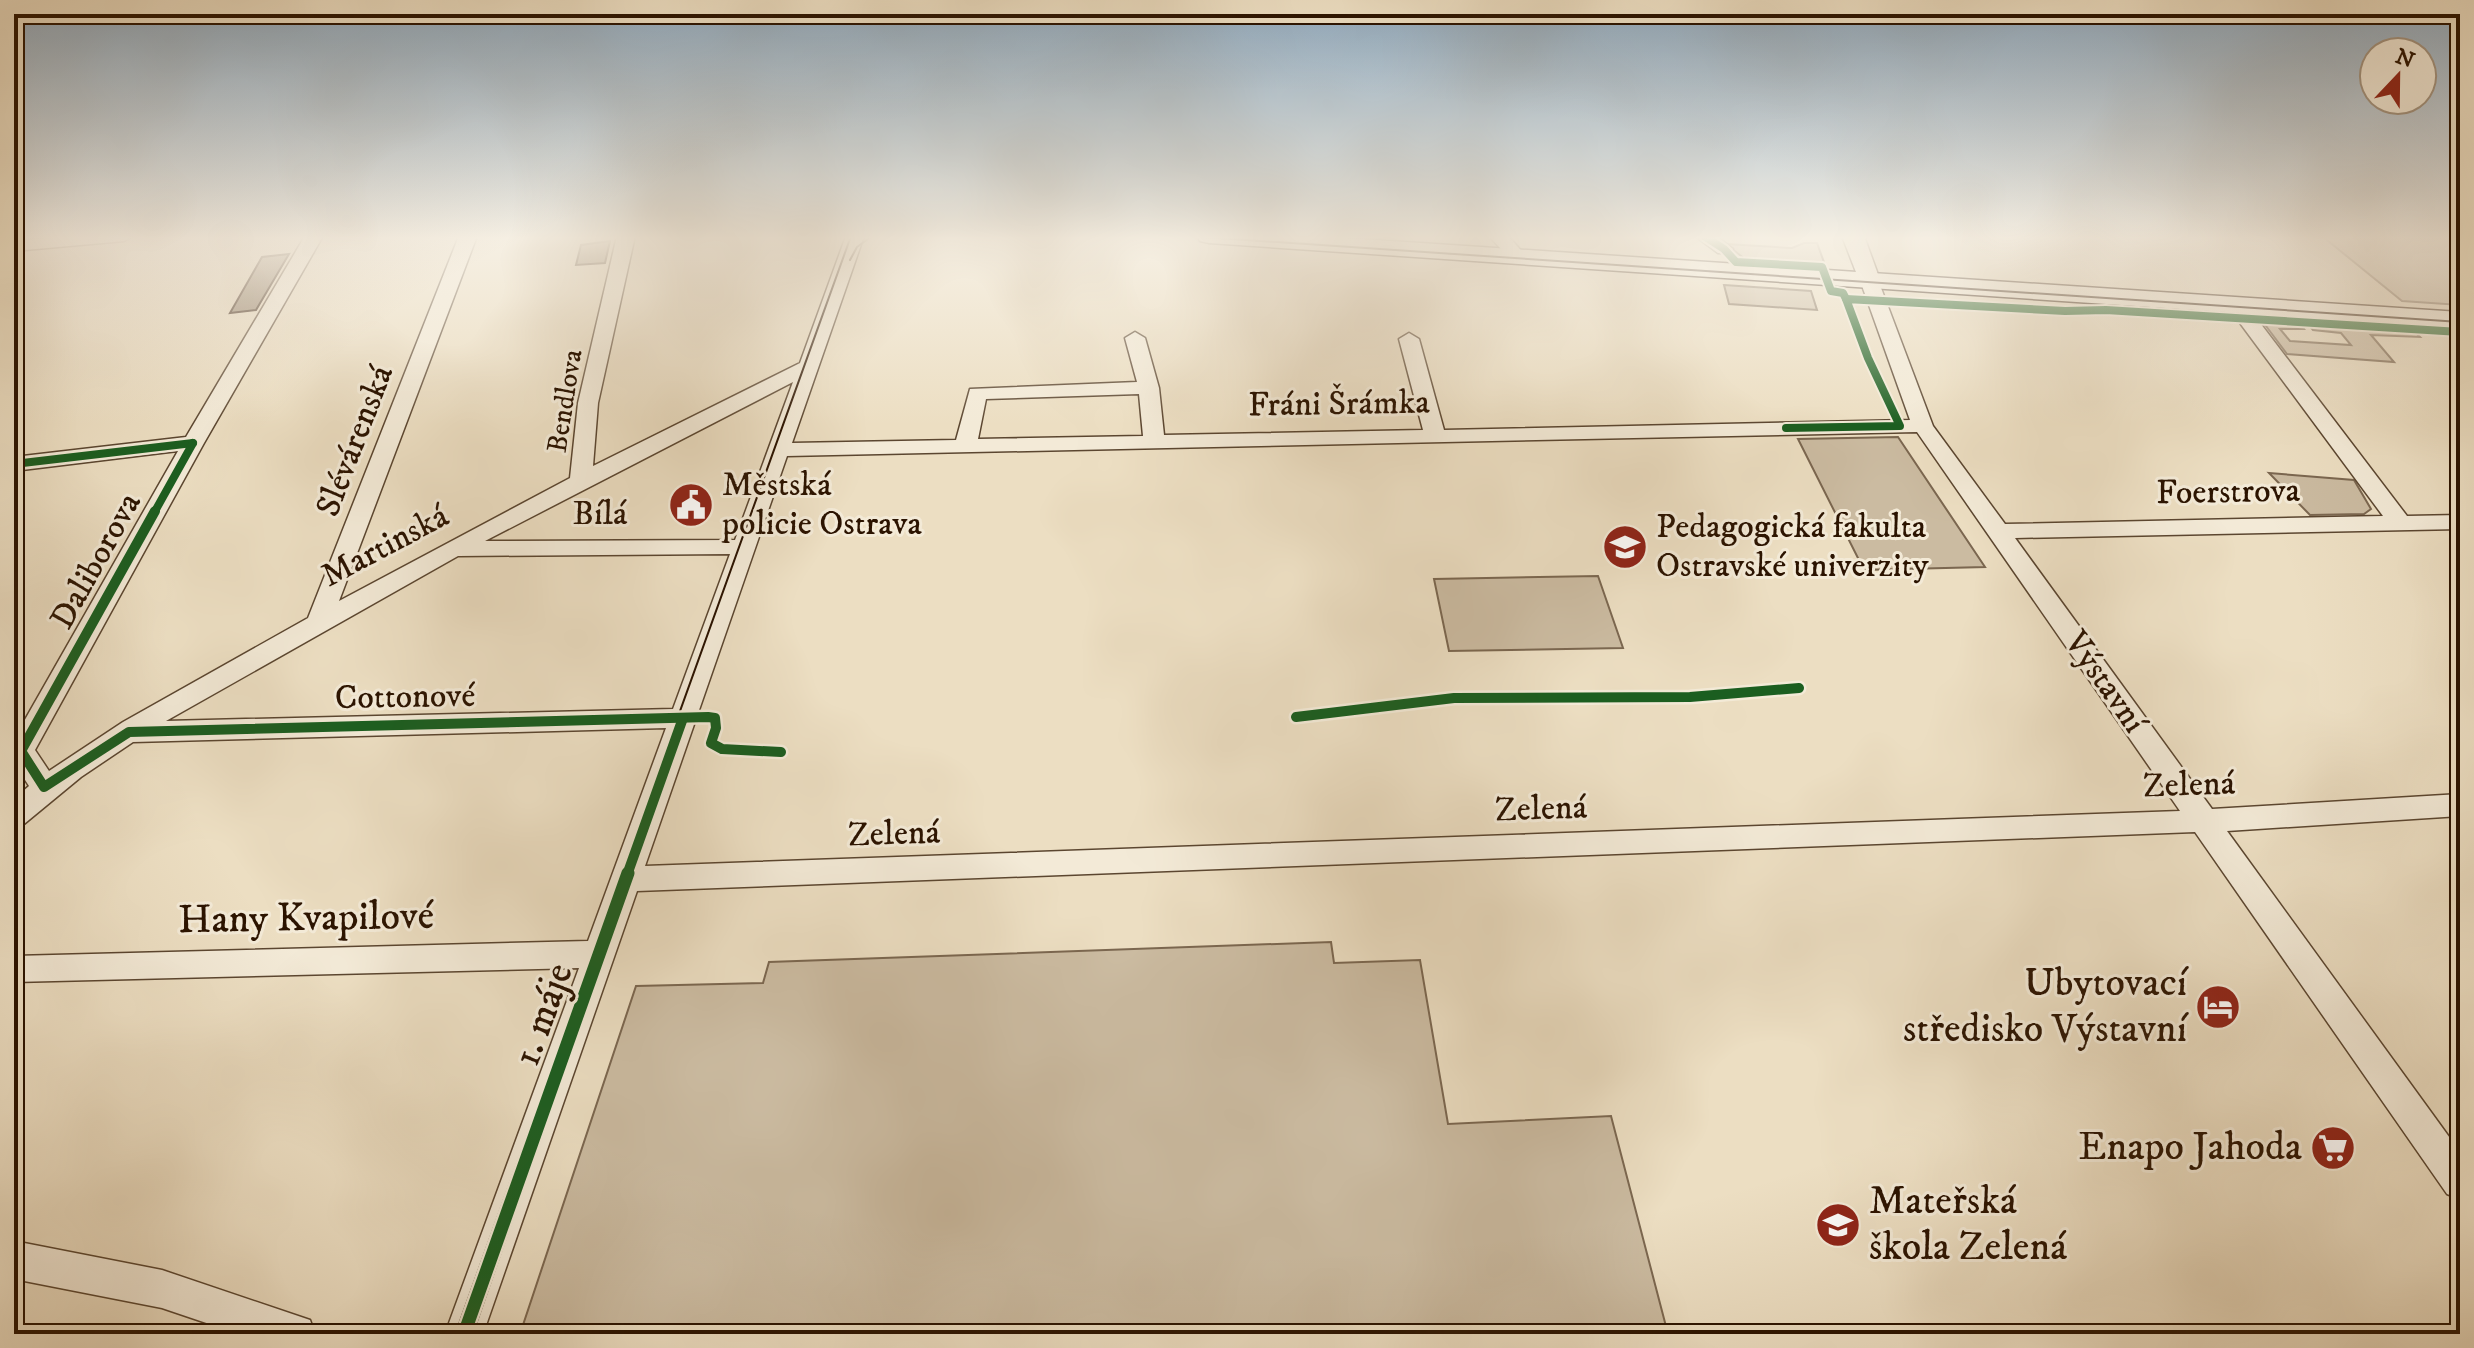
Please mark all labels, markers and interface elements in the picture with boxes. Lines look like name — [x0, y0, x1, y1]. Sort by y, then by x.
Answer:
north arrow — [2358, 36, 2438, 116]
text: N — [2391, 43, 2418, 75]
street label: Bendlova — [540, 347, 590, 455]
street label: Slévárenská — [307, 359, 403, 523]
street label: Fráni Šrámka — [1248, 381, 1431, 427]
place label: Městská policie Ostrava — [721, 464, 923, 545]
street label: Foerstrova — [2156, 470, 2301, 514]
public building icon: Městská policie Ostrava — [667, 481, 715, 529]
street label: Daliborova — [41, 485, 151, 637]
street label: Bílá — [573, 493, 628, 535]
street label: Martinská — [314, 495, 456, 597]
place label: Pedagogická fakulta Ostravské univerzity — [1656, 506, 1929, 587]
school or university icon: Pedagogická fakulta Ostravské univerzity — [1601, 523, 1649, 571]
street label: Výstavní — [2054, 622, 2156, 743]
street label: Cottonové — [334, 675, 476, 719]
street label: Zelená — [2142, 762, 2236, 808]
street label: Zelená — [1494, 786, 1588, 832]
street label: Zelená — [847, 811, 941, 857]
street label: Hany Kvapilové — [178, 892, 435, 946]
street label: 1. máje — [502, 957, 586, 1073]
place label: Ubytovací středisko Výstavní — [1903, 959, 2189, 1055]
hotel icon: Ubytovací středisko Výstavní — [2194, 983, 2242, 1031]
place label: Enapo Jahoda — [2078, 1123, 2302, 1173]
supermarket icon: Enapo Jahoda — [2309, 1124, 2357, 1172]
place label: Mateřská škola Zelená — [1869, 1177, 2067, 1273]
school or university icon: Mateřská škola Zelená — [1814, 1201, 1862, 1249]

